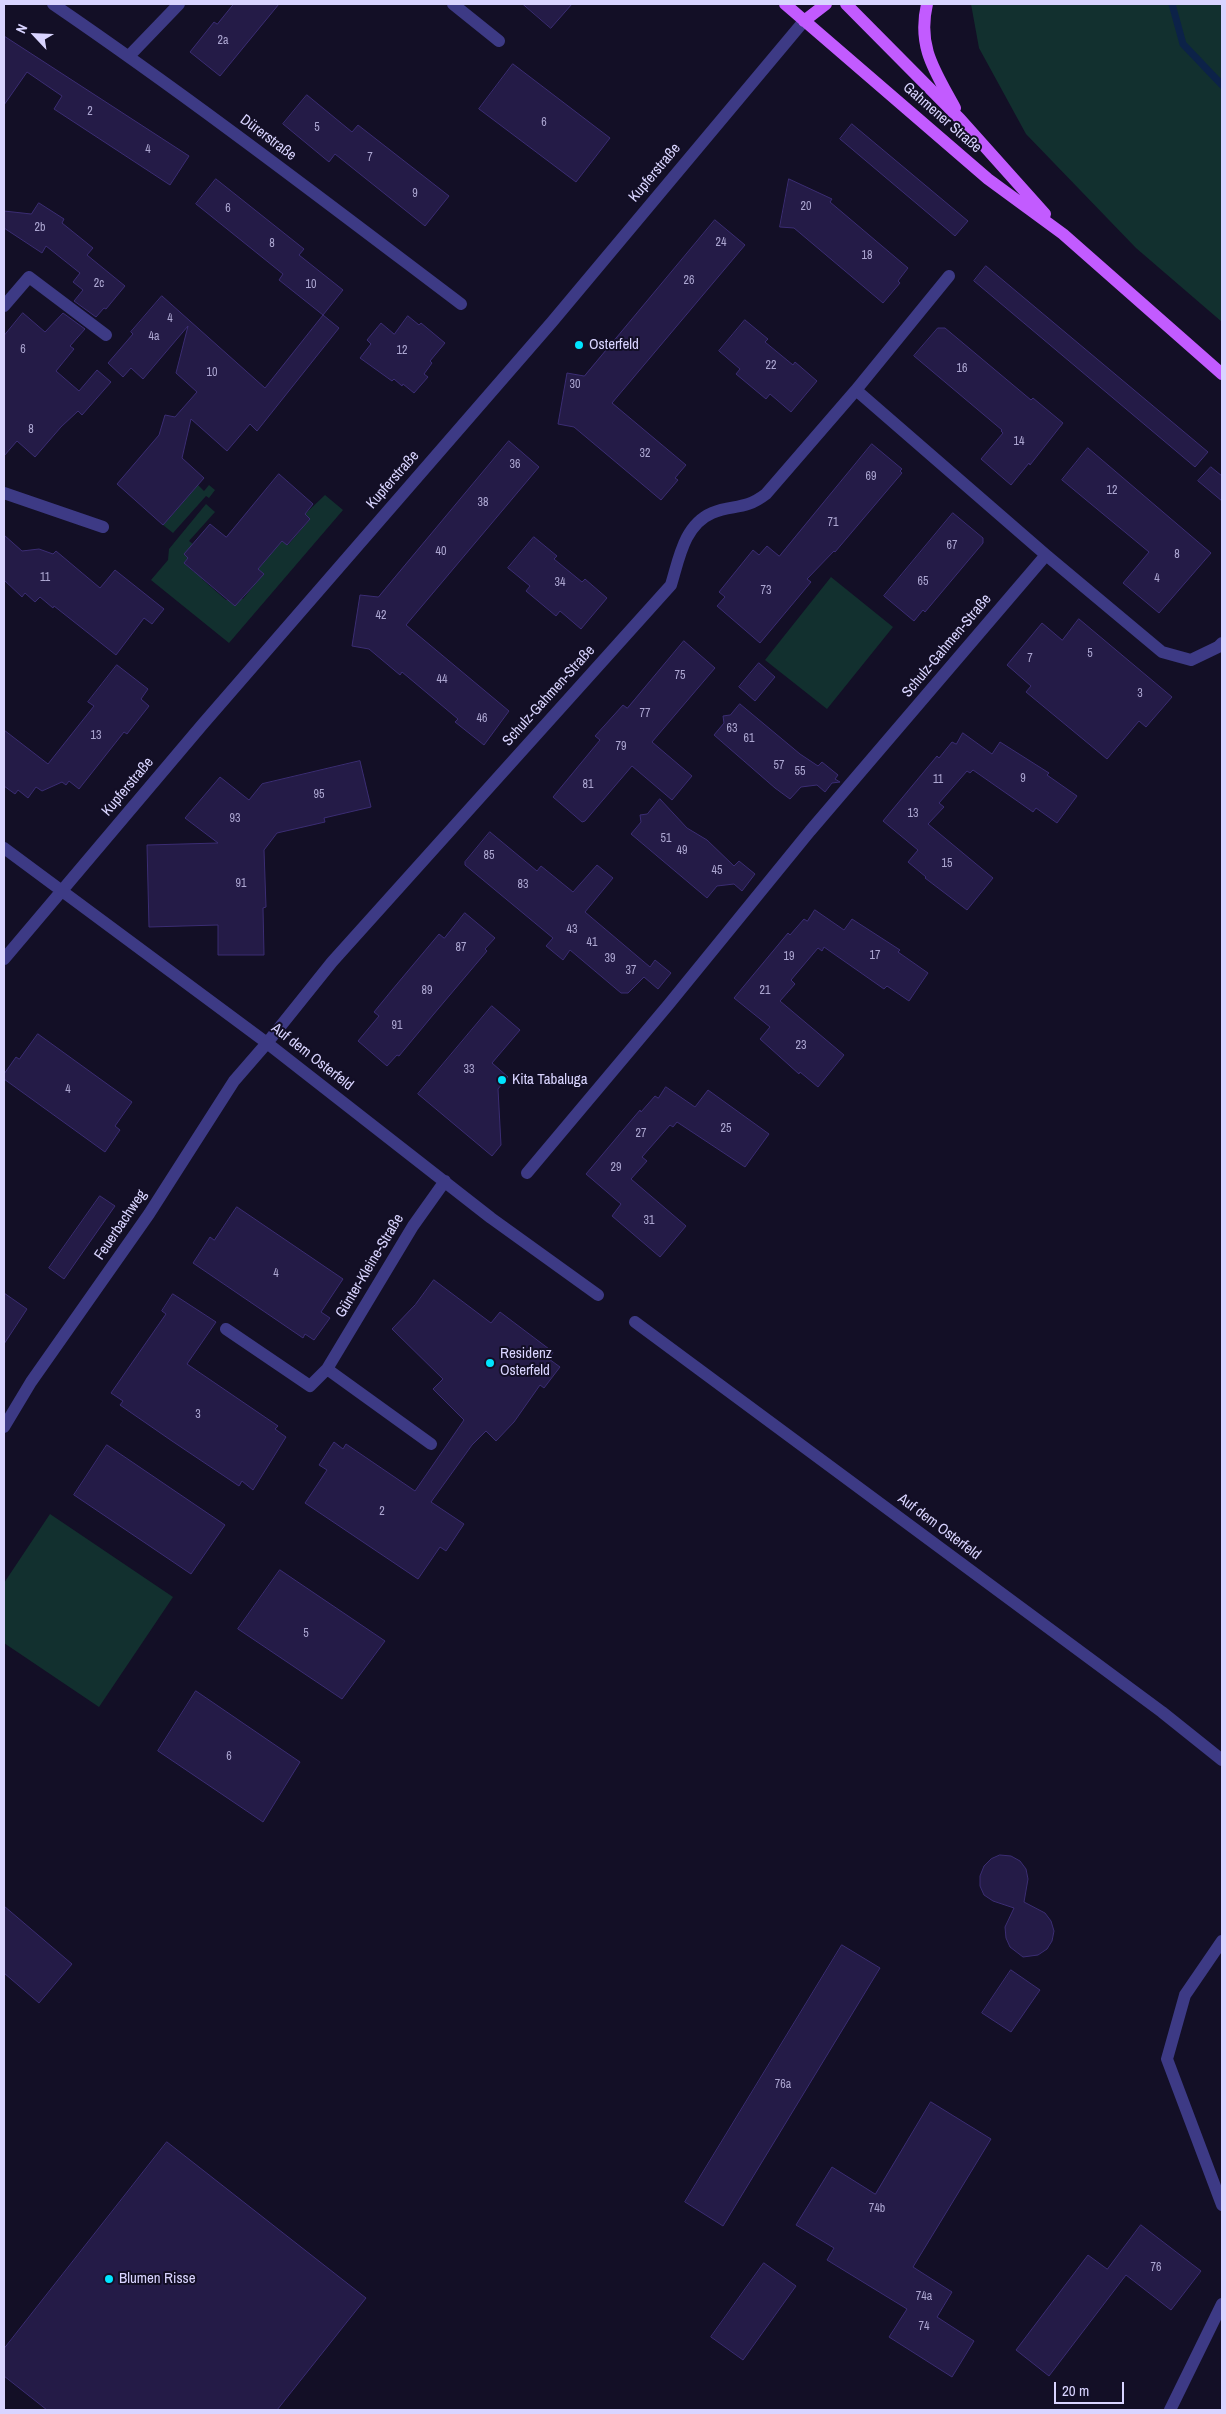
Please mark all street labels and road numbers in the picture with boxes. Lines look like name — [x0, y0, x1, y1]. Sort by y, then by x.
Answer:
street label: Gahmener Straße — [899, 79, 985, 157]
street label: Dürerstraße — [236, 111, 300, 165]
street label: Kupferstraße — [625, 140, 685, 206]
street label: Kupferstraße — [363, 447, 423, 513]
street label: Schulz-Gahmen-Straße — [899, 591, 995, 701]
street label: Schulz-Gahmen-Straße — [499, 642, 599, 750]
street label: Kupferstraße — [98, 754, 158, 820]
street label: Auf dem Osterfeld — [267, 1019, 357, 1095]
street label: Feuerbachweg — [91, 1186, 151, 1264]
street label: Günter-Kleine-Straße — [332, 1211, 408, 1321]
street label: Auf dem Osterfeld — [894, 1490, 984, 1564]

